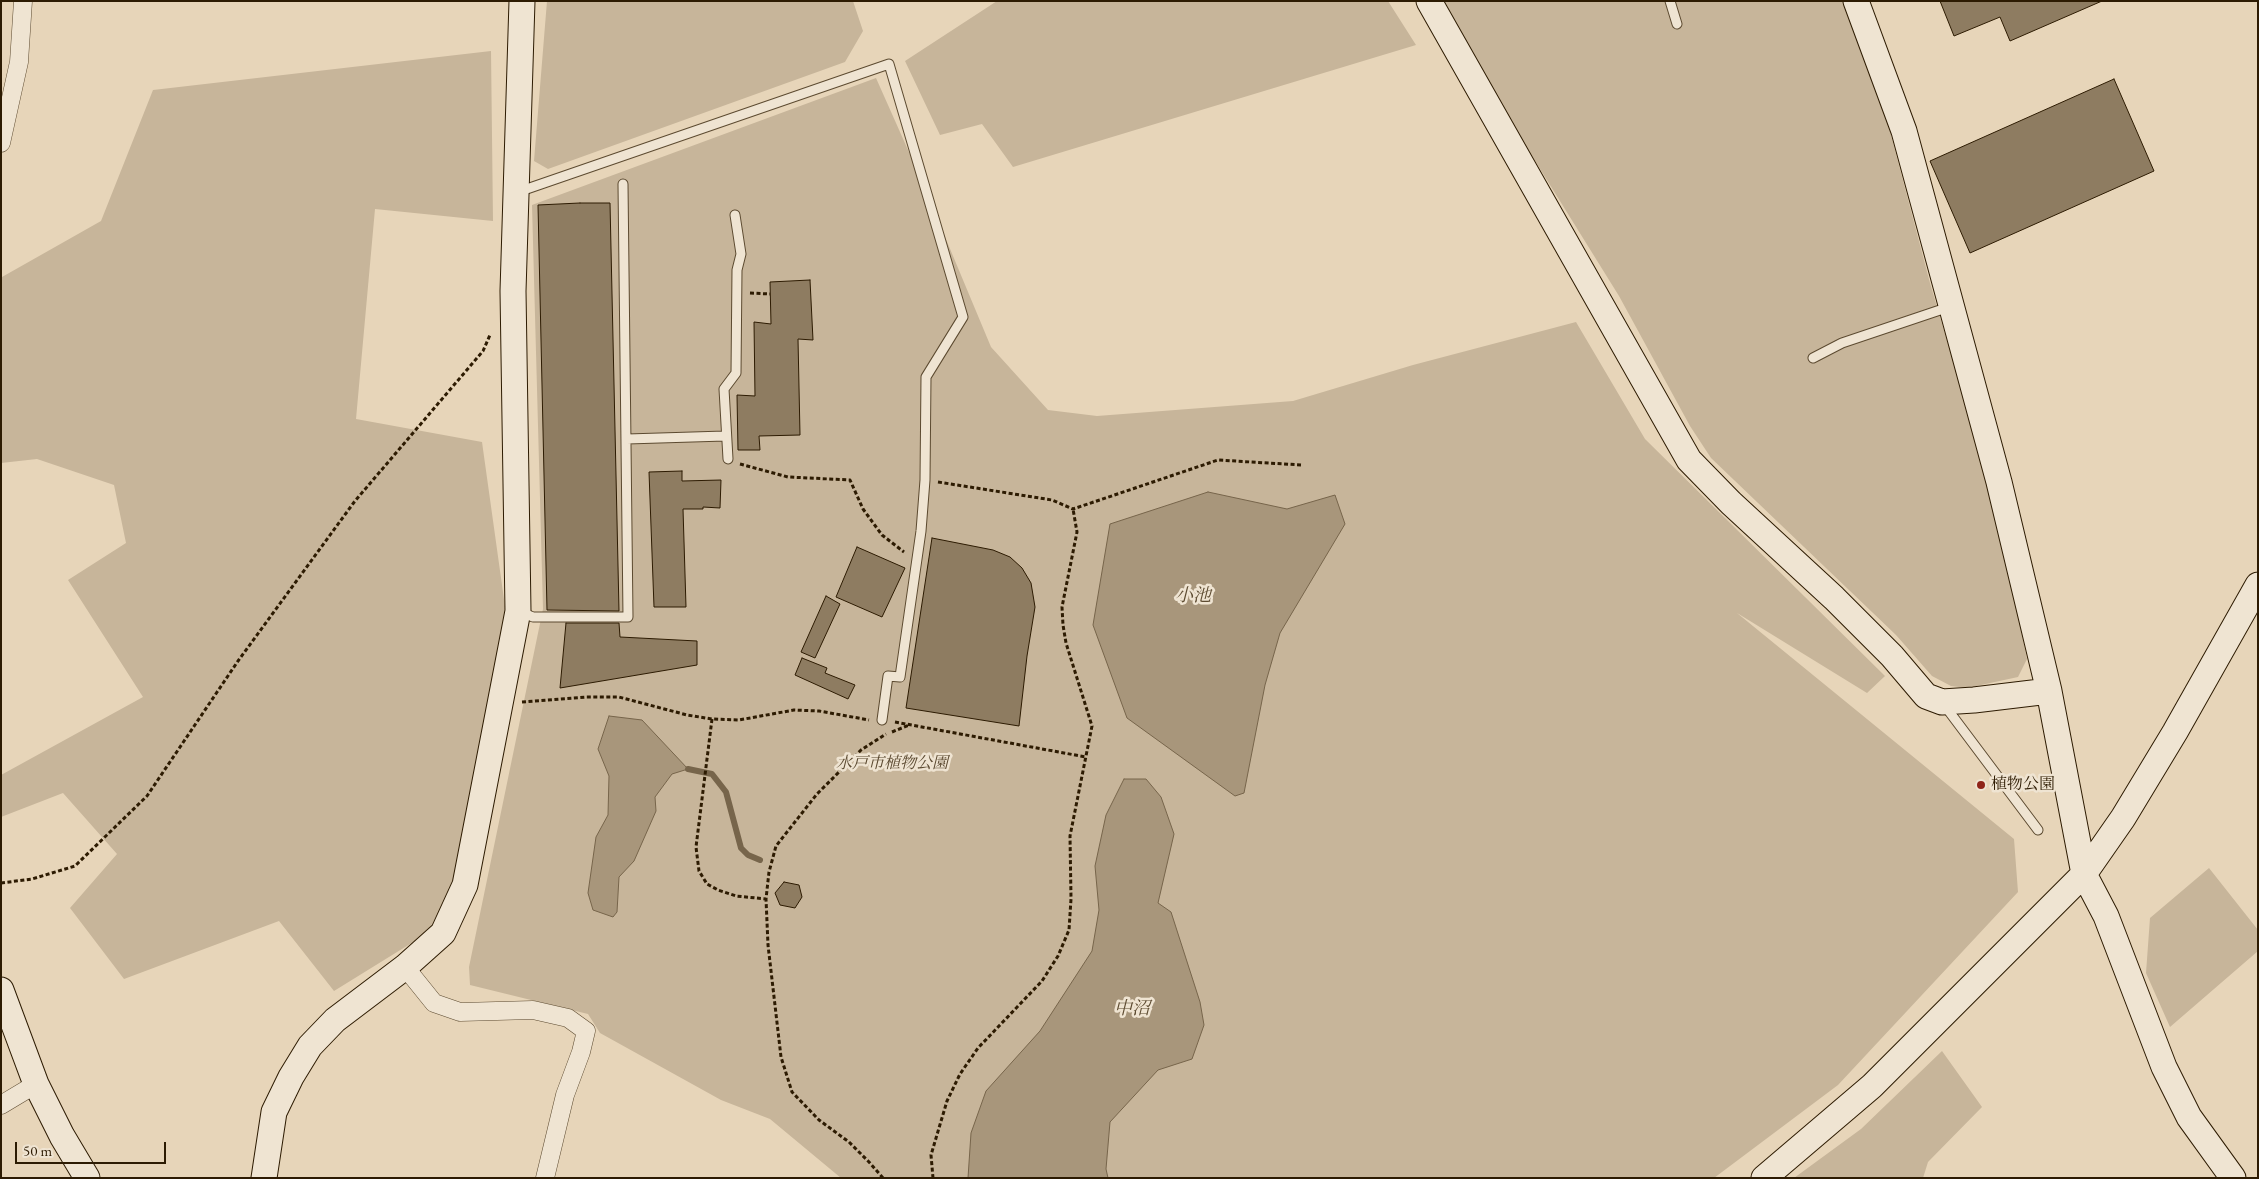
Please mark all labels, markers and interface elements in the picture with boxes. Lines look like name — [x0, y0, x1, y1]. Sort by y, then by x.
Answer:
water label: 小池 — [1175, 585, 1211, 607]
park label: 水戸市植物公園 — [836, 754, 948, 774]
place label: 植物公園 — [1991, 775, 2055, 795]
marker: 植物公園 — [1975, 779, 1987, 791]
water label: 中沼 — [1114, 998, 1150, 1020]
scale bar — [18, 1132, 169, 1164]
text: 50 m — [23, 1141, 52, 1160]

